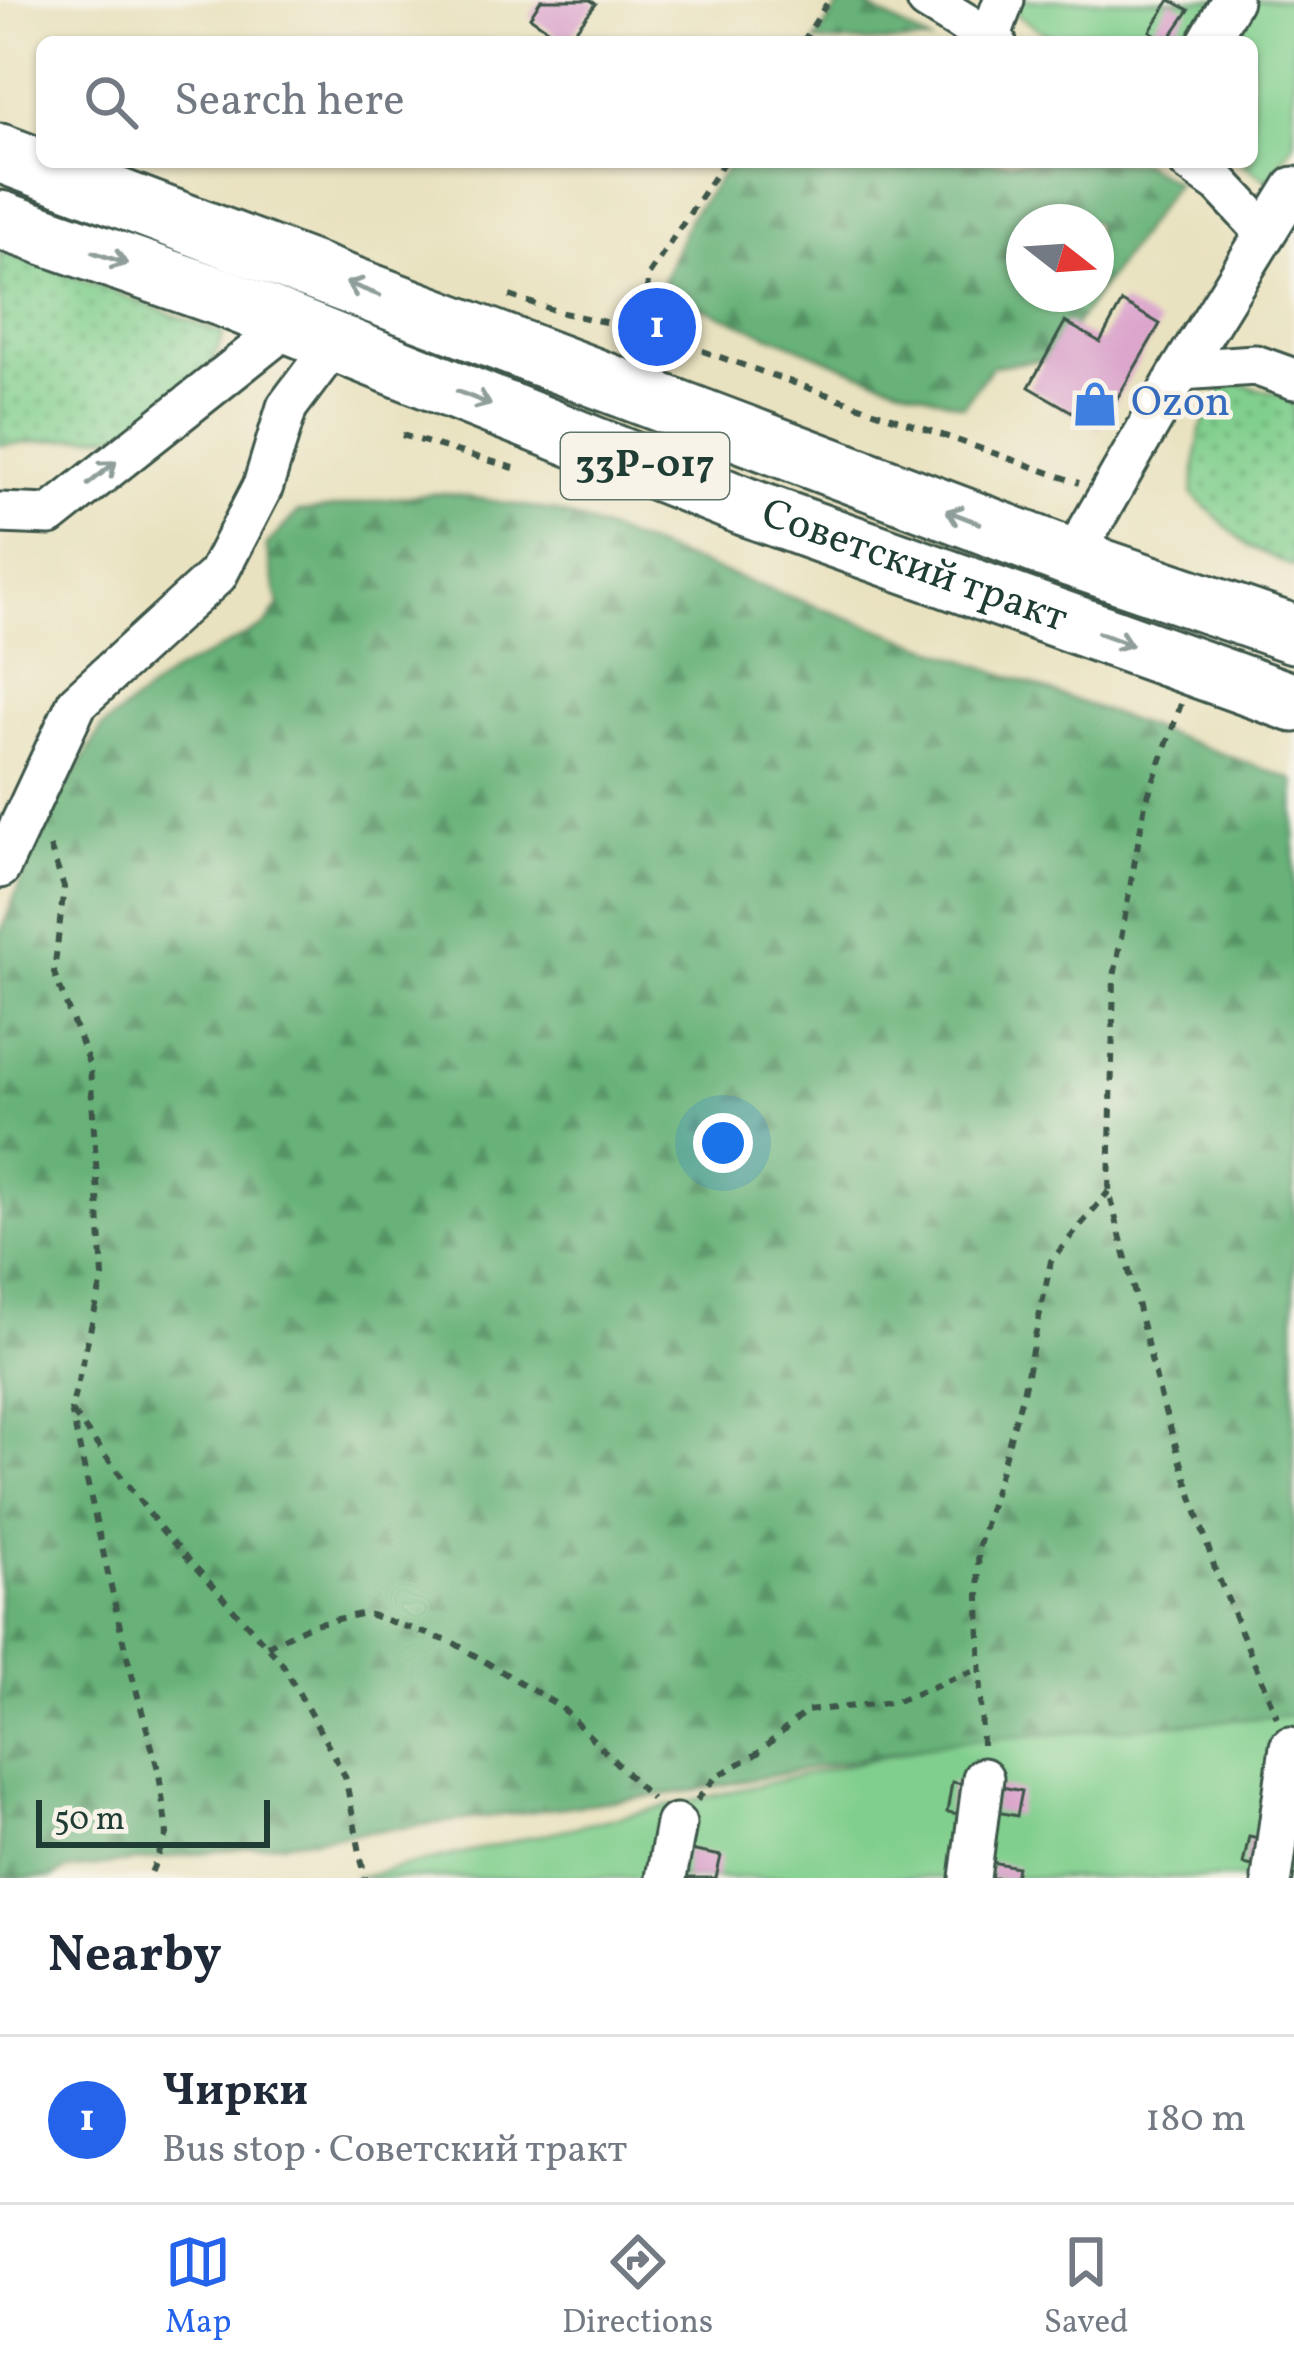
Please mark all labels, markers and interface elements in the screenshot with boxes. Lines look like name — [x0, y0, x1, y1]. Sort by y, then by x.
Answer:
search box — [36, 36, 1258, 168]
icon: search — [78, 69, 144, 135]
text: Search here — [174, 71, 405, 134]
north arrow — [1006, 204, 1114, 312]
one-way arrow — [91, 249, 128, 270]
one-way arrow — [345, 277, 382, 299]
pin: 1 — [618, 282, 696, 372]
place label: Ozon — [1131, 375, 1230, 434]
shop icon: Ozon — [1070, 379, 1120, 429]
one-way arrow — [455, 389, 492, 411]
road number: 33Р-017 — [561, 433, 729, 499]
one-way arrow — [86, 461, 118, 487]
street label: Советский тракт — [753, 485, 1075, 649]
one-way arrow — [945, 504, 982, 526]
one-way arrow — [1095, 629, 1132, 651]
your location — [693, 1113, 753, 1173]
scale bar — [36, 1794, 270, 1847]
text: 50 m — [54, 1798, 125, 1844]
text: Nearby — [48, 1921, 222, 1992]
text: Чирки — [162, 2061, 308, 2124]
text: 1 — [79, 2093, 95, 2147]
text: 180 m — [1145, 2093, 1246, 2147]
text: Bus stop · Советский тракт — [162, 2124, 627, 2178]
tab: Map — [165, 2229, 231, 2347]
tab: Directions — [562, 2229, 713, 2347]
tab: Saved — [1044, 2229, 1129, 2347]

